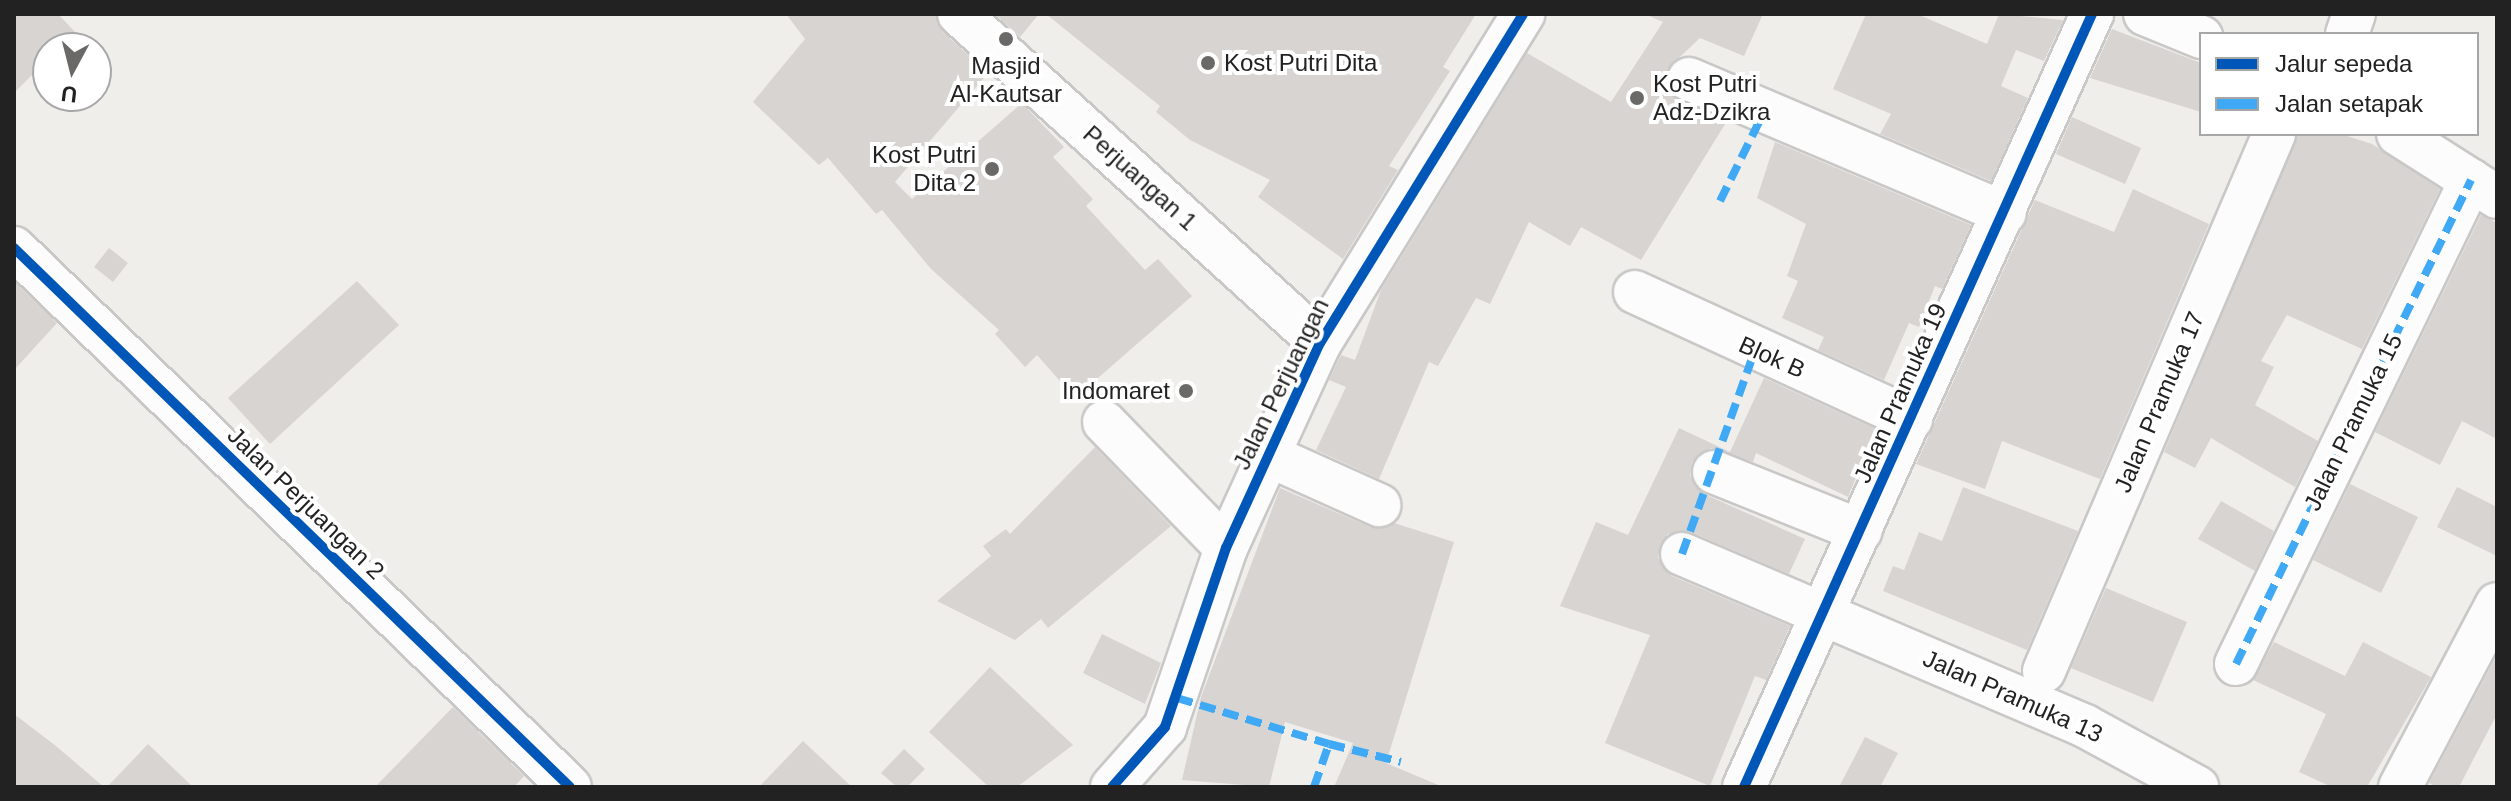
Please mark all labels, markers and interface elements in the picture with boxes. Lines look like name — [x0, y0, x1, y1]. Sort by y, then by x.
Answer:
marker: Masjid Al-Kautsar — [997, 30, 1015, 48]
north arrow — [32, 32, 112, 112]
legend — [2199, 32, 2479, 136]
place label: Kost Putri Dita — [1224, 49, 1377, 77]
text: Jalur sepeda — [2275, 50, 2412, 77]
place label: Masjid Al-Kautsar — [950, 52, 1062, 108]
marker: Kost Putri Dita — [1199, 54, 1217, 72]
place label: Kost Putri Adz-Dzikra — [1653, 70, 1770, 126]
text: U — [60, 81, 79, 108]
marker: Kost Putri Adz-Dzikra — [1628, 89, 1646, 107]
text: Jalan setapak — [2275, 90, 2423, 117]
street label: Perjuangan 1 — [1077, 120, 1203, 236]
place label: Kost Putri Dita 2 — [872, 141, 976, 197]
marker: Kost Putri Dita 2 — [983, 160, 1001, 178]
street label: Jalan Perjuangan — [1227, 294, 1335, 474]
street label: Jalan Pramuka 19 — [1848, 299, 1952, 487]
street label: Jalan Pramuka 17 — [2108, 307, 2210, 497]
street label: Jalan Pramuka 15 — [2298, 329, 2408, 515]
street label: Blok B — [1734, 330, 1810, 384]
place label: Indomaret — [1062, 377, 1170, 405]
marker: Indomaret — [1177, 382, 1195, 400]
street label: Jalan Perjuangan 2 — [222, 421, 390, 585]
street label: Jalan Pramuka 13 — [1919, 644, 2107, 748]

